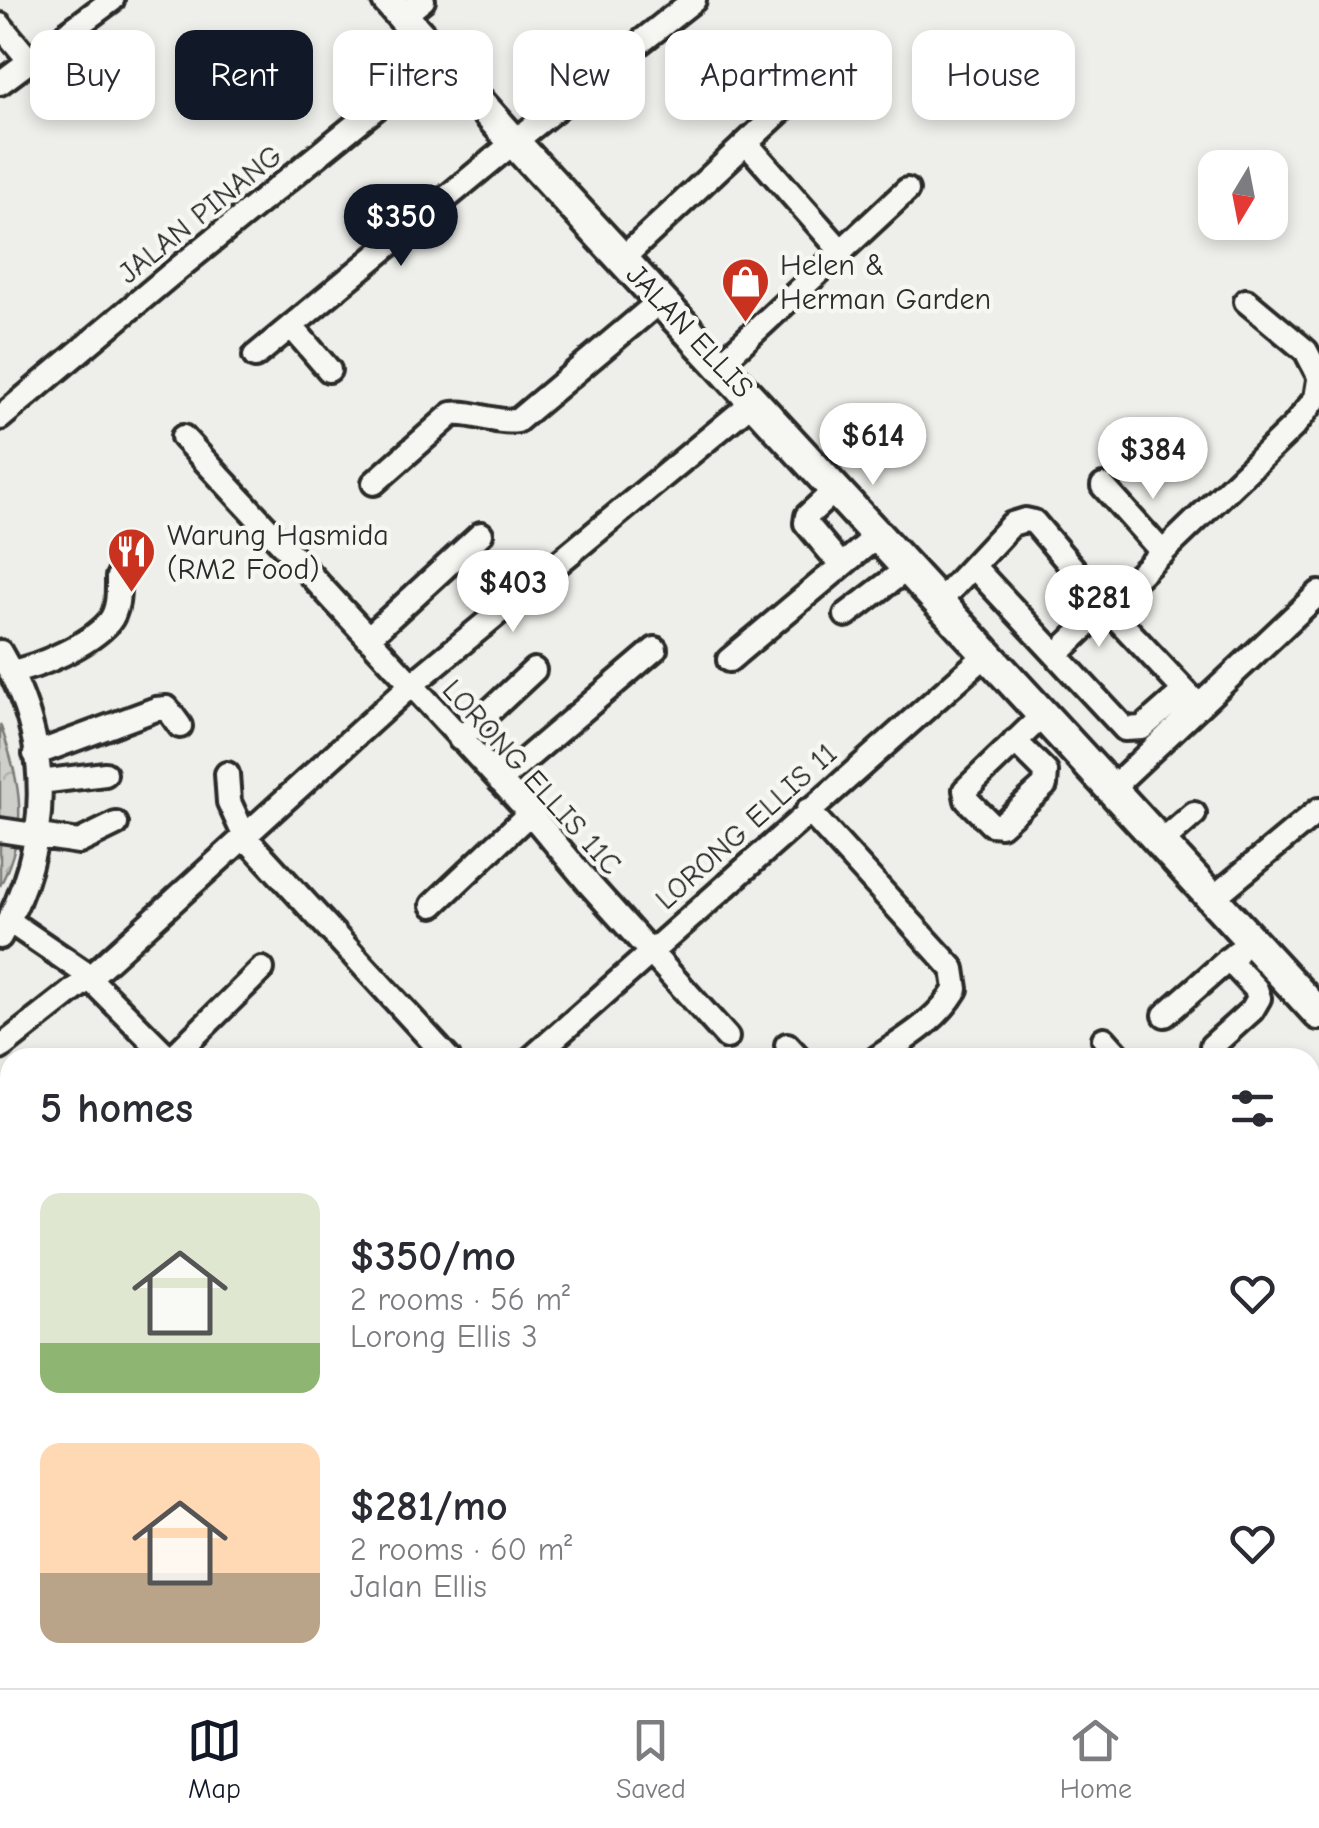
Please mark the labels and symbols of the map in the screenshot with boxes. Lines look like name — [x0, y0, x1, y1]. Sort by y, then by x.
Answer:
street label: JALAN PINANG — [111, 138, 289, 291]
north arrow — [1198, 150, 1288, 240]
pin: $350 — [342, 184, 460, 269]
place label: Helen & Herman Garden — [780, 248, 991, 317]
shop icon: Helen & Herman Garden — [719, 256, 771, 324]
street label: JALAN ELLIS — [619, 257, 760, 405]
pin: $614 — [814, 403, 932, 488]
pin: $384 — [1094, 417, 1212, 502]
place label: Warung Hasmida (RM2 Food) — [167, 518, 389, 587]
restaurant icon: Warung Hasmida (RM2 Food) — [106, 526, 158, 594]
pin: $403 — [454, 550, 572, 635]
pin: $281 — [1040, 565, 1158, 650]
street label: LORONG ELLIS 11C — [435, 673, 628, 882]
street label: LORONG ELLIS 11 — [648, 736, 844, 917]

